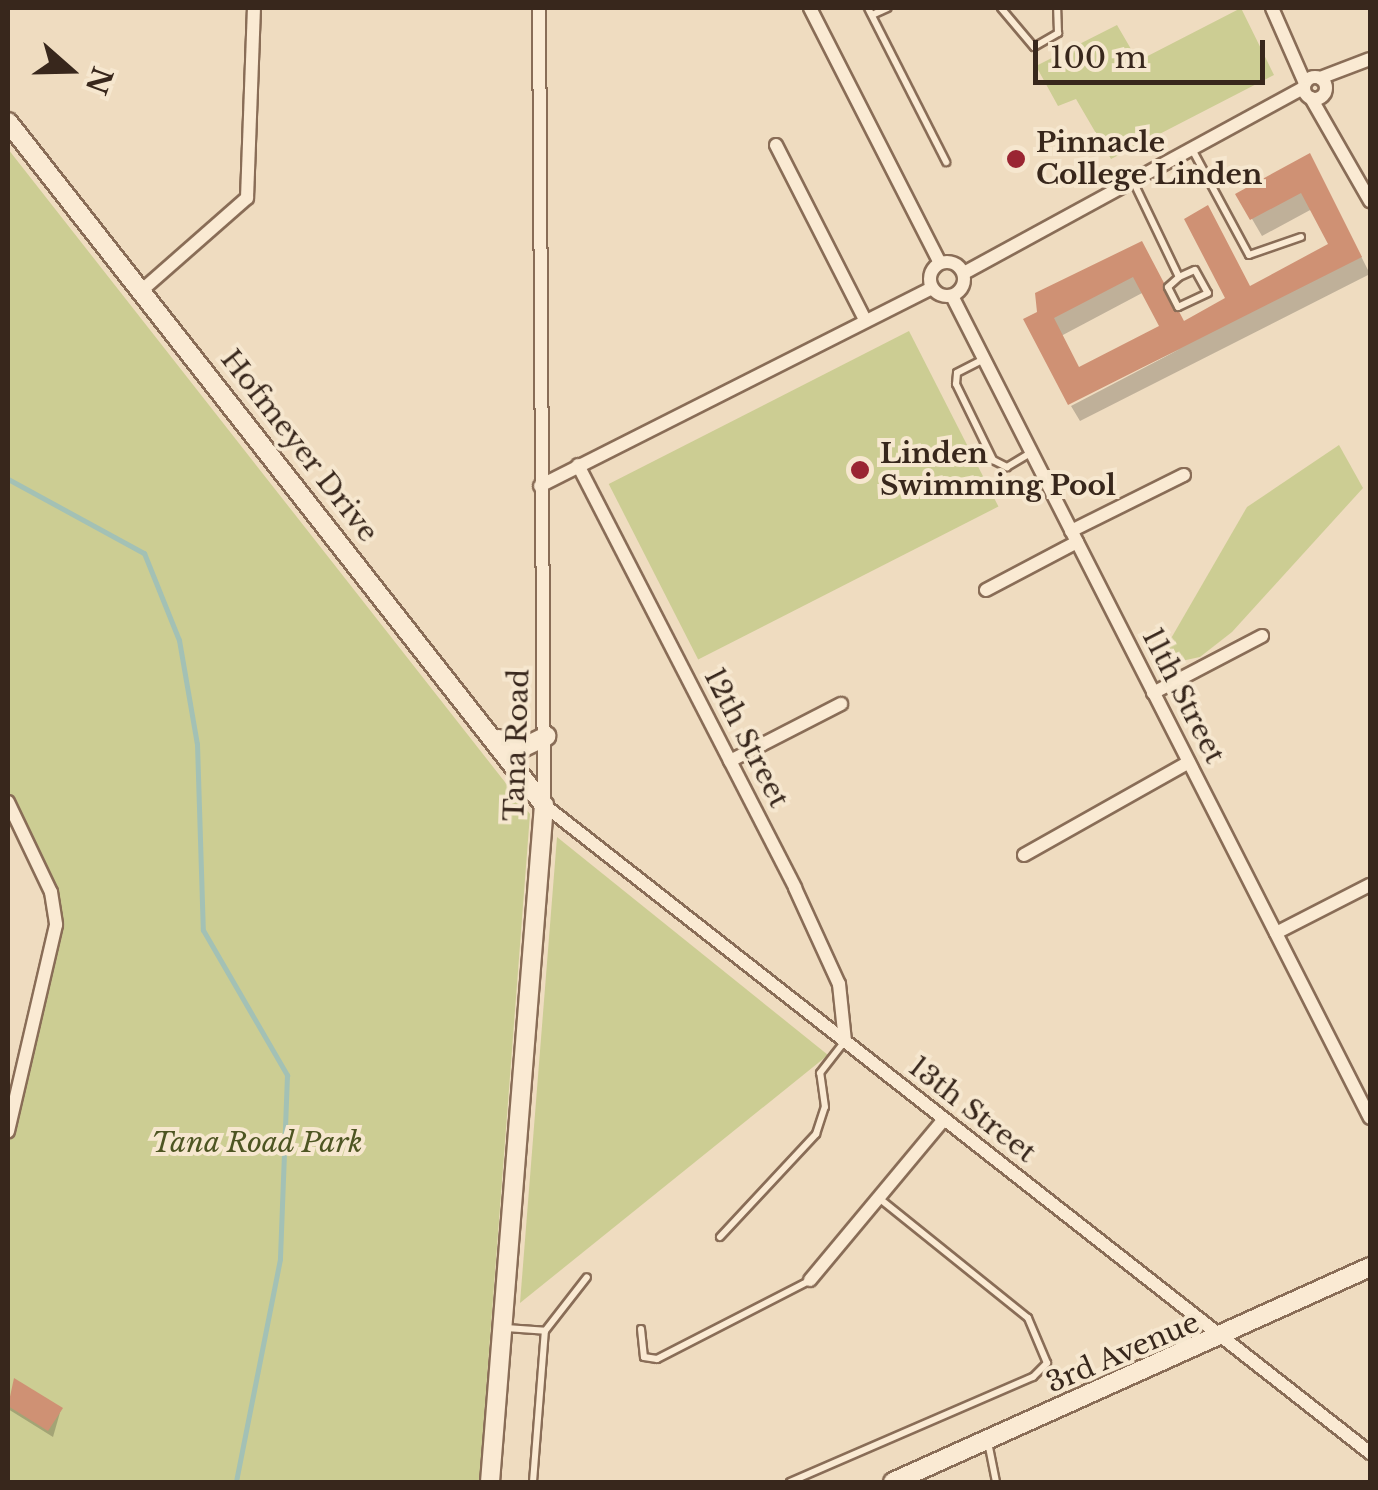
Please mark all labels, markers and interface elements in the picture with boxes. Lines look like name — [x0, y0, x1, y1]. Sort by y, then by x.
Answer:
north arrow — [20, 20, 120, 120]
scale bar — [1038, 20, 1270, 82]
text: 100 m — [1050, 39, 1147, 76]
text: N — [78, 62, 120, 99]
place label: Pinnacle College Linden — [1036, 126, 1262, 192]
marker: Pinnacle College Linden — [1005, 148, 1027, 170]
street label: Hofmeyer Drive — [213, 343, 385, 549]
place label: Linden Swimming Pool — [880, 437, 1116, 503]
marker: Linden Swimming Pool — [849, 459, 871, 481]
street label: 11th Street — [1135, 623, 1231, 769]
street label: 12th Street — [697, 663, 795, 813]
street label: Tana Road — [498, 668, 536, 822]
street label: 13th Street — [902, 1050, 1042, 1170]
park label: Tana Road Park — [151, 1126, 363, 1160]
street label: 3rd Avenue — [1041, 1306, 1205, 1400]

